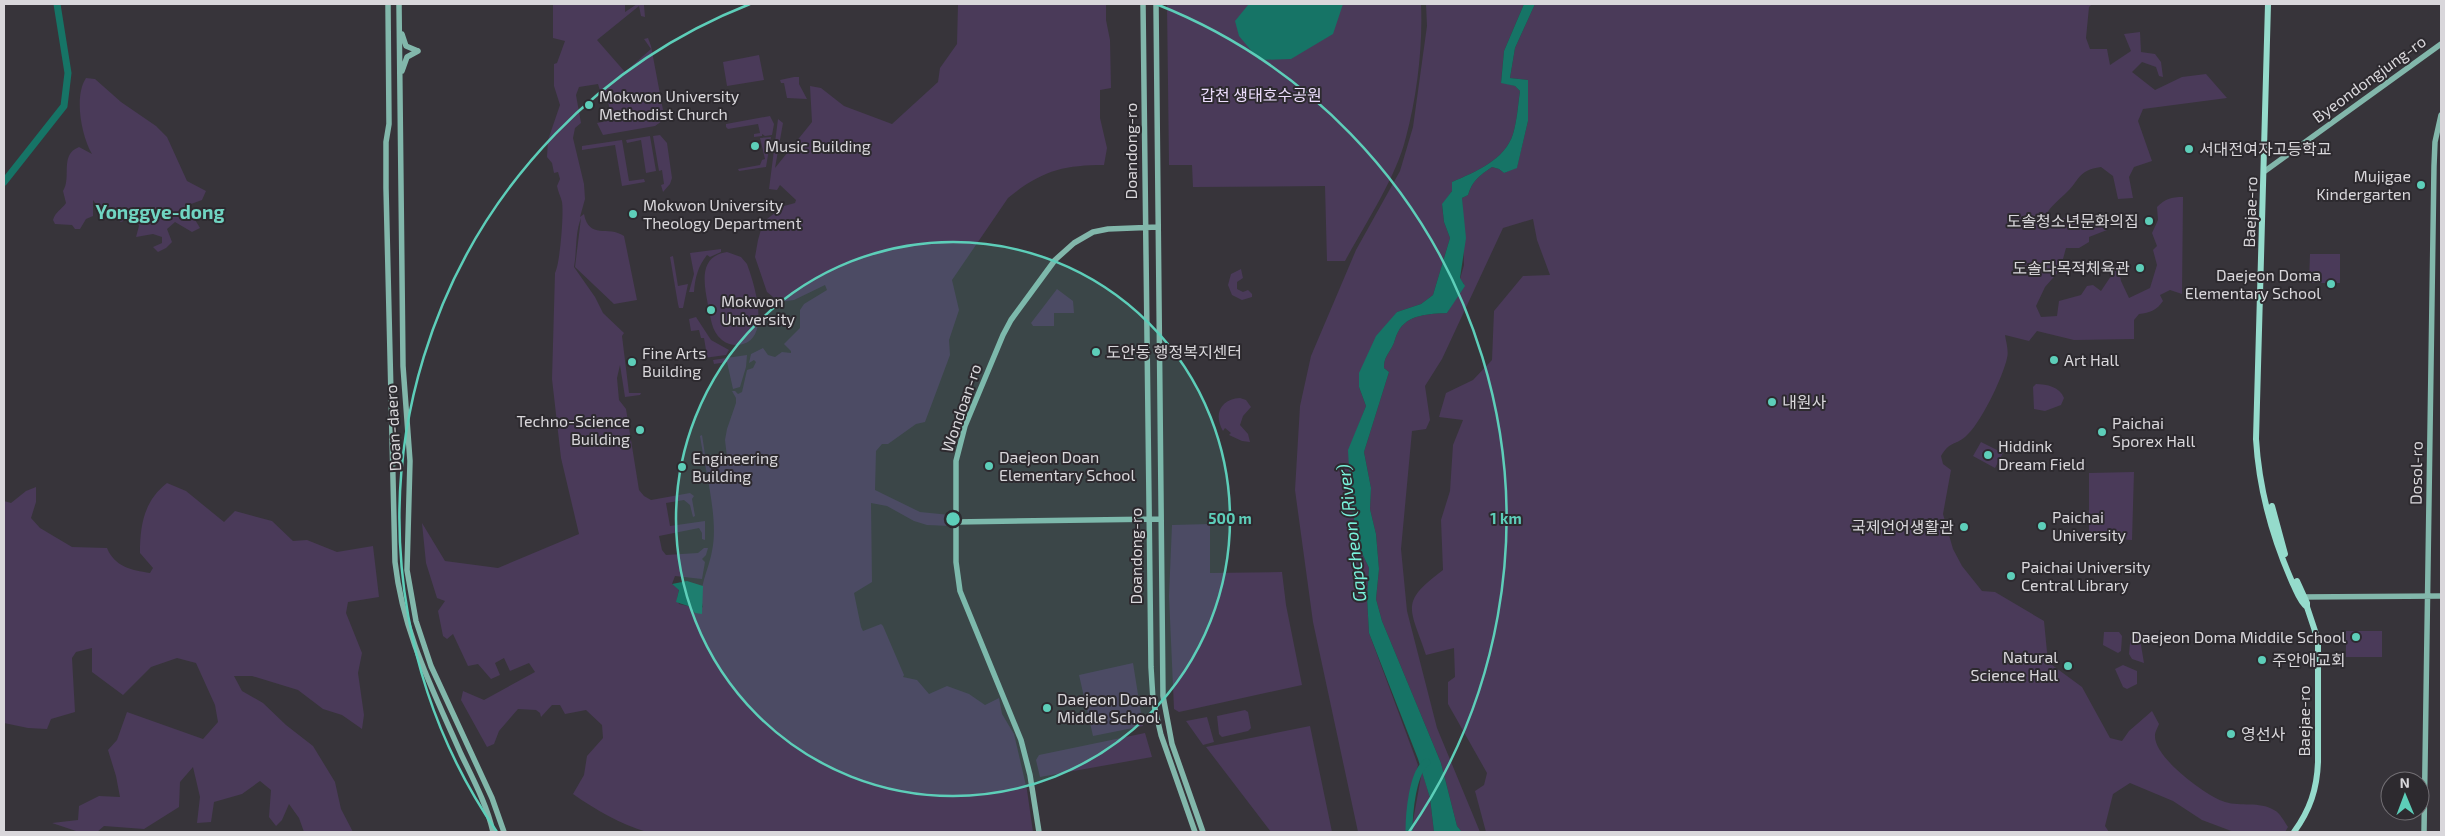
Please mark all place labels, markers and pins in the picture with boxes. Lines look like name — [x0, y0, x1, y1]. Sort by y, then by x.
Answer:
place label: Mokwon University Methodist Church — [599, 86, 740, 123]
marker: Mokwon University Methodist Church — [583, 99, 595, 111]
place label: Music Building — [765, 136, 871, 155]
place label: 서대전여자고등학교 — [2199, 139, 2331, 158]
marker: Music Building — [749, 140, 761, 152]
marker: 서대전여자고등학교 — [2183, 143, 2195, 155]
place label: Mujigae Kindergarten — [2316, 166, 2411, 203]
marker: Mujigae Kindergarten — [2415, 179, 2427, 191]
place label: Mokwon University Theology Department — [643, 195, 802, 232]
marker: Mokwon University Theology Department — [627, 208, 639, 220]
place label: 도솔청소년문화의집 — [2007, 211, 2139, 230]
marker: 도솔청소년문화의집 — [2143, 215, 2155, 227]
place label: 도솔다목적체육관 — [2012, 258, 2130, 277]
marker: 도솔다목적체육관 — [2134, 262, 2146, 274]
place label: Daejeon Doma Elementary School — [2185, 265, 2321, 302]
marker: Daejeon Doma Elementary School — [2325, 278, 2337, 290]
place label: Mokwon University — [721, 291, 796, 328]
marker: Mokwon University — [705, 304, 717, 316]
place label: 도안동 행정복지센터 — [1106, 342, 1242, 361]
place label: Fine Arts Building — [642, 343, 706, 380]
marker: 도안동 행정복지센터 — [1090, 346, 1102, 358]
place label: Art Hall — [2064, 350, 2119, 369]
marker: Art Hall — [2048, 354, 2060, 366]
marker: Fine Arts Building — [626, 356, 638, 368]
place label: 내원사 — [1782, 392, 1826, 411]
marker: 내원사 — [1766, 396, 1778, 408]
place label: Techno-Science Building — [516, 411, 630, 448]
place label: Paichai Sporex Hall — [2112, 413, 2195, 450]
marker: Techno-Science Building — [634, 424, 646, 436]
marker: Paichai Sporex Hall — [2096, 426, 2108, 438]
place label: Hiddink Dream Field — [1998, 436, 2085, 473]
place label: Daejeon Doan Elementary School — [999, 447, 1135, 484]
place label: Engineering Building — [692, 448, 778, 485]
marker: Hiddink Dream Field — [1982, 449, 1994, 461]
marker: Daejeon Doan Elementary School — [983, 460, 995, 472]
marker: Engineering Building — [676, 461, 688, 473]
place label: Paichai University — [2052, 507, 2127, 544]
centre of rings — [944, 510, 962, 528]
place label: 국제언어생활관 — [1851, 517, 1954, 536]
marker: Paichai University — [2036, 520, 2048, 532]
marker: 국제언어생활관 — [1958, 521, 1970, 533]
place label: Paichai University Central Library — [2021, 557, 2151, 594]
marker: Paichai University Central Library — [2005, 570, 2017, 582]
place label: Daejeon Doma Middile School — [2131, 627, 2346, 647]
marker: Daejeon Doma Middile School — [2350, 631, 2362, 643]
place label: Natural Science Hall — [1971, 647, 2058, 684]
place label: 주안애교회 — [2272, 650, 2346, 669]
marker: 주안애교회 — [2256, 654, 2268, 666]
marker: Natural Science Hall — [2062, 660, 2074, 672]
place label: Daejeon Doan Middle School — [1057, 689, 1160, 726]
marker: Daejeon Doan Middle School — [1041, 702, 1053, 714]
place label: 영선사 — [2241, 724, 2285, 743]
marker: 영선사 — [2225, 728, 2237, 740]

